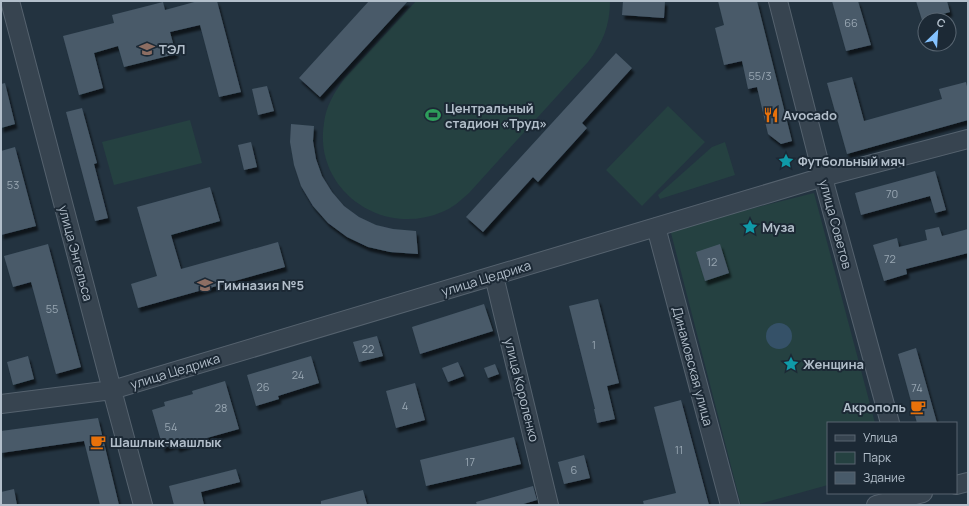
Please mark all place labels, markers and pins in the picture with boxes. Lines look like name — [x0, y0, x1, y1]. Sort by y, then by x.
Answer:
school or university icon: ТЭЛ — [138, 40, 156, 58]
place label: ТЭЛ — [159, 40, 185, 58]
place label: Центральный стадион «Труд» — [445, 99, 547, 132]
sports icon: Центральный стадион «Труд» — [424, 106, 442, 124]
restaurant icon: Avocado — [762, 106, 780, 124]
place label: Avocado — [783, 106, 837, 124]
place icon: Футбольный мяч — [777, 152, 795, 170]
place label: Футбольный мяч — [798, 152, 905, 170]
place icon: Муза — [741, 218, 759, 236]
place label: Муза — [762, 218, 795, 236]
school or university icon: Гимназия №5 — [196, 276, 214, 294]
place label: Гимназия №5 — [217, 276, 304, 294]
place icon: Женщина — [782, 355, 800, 373]
place label: Женщина — [803, 355, 864, 373]
place label: Акрополь — [843, 398, 906, 416]
cafe icon: Акрополь — [909, 398, 927, 416]
cafe icon: Шашлык-машлык — [89, 433, 107, 451]
place label: Шашлык-машлык — [110, 433, 222, 451]

